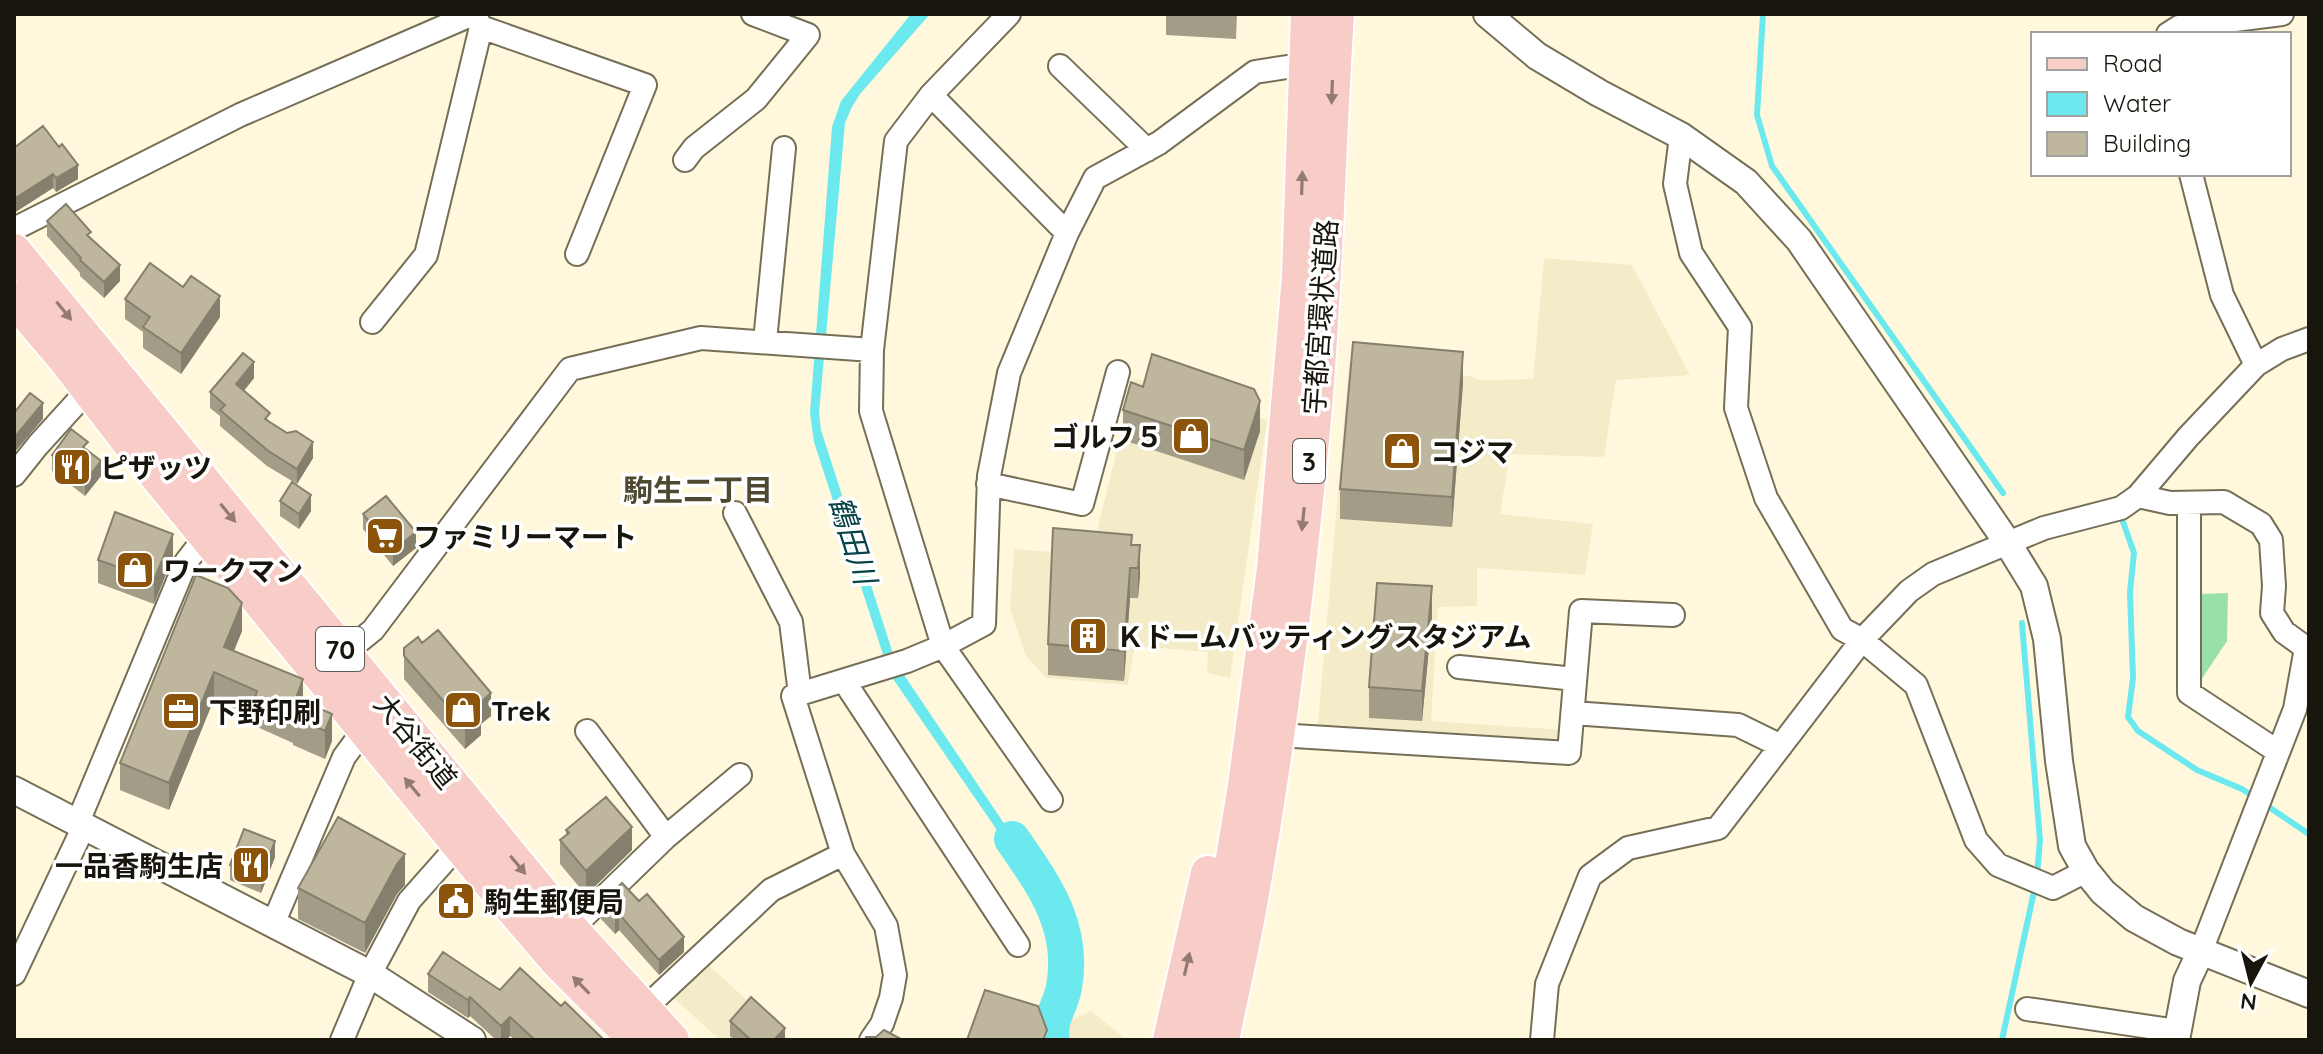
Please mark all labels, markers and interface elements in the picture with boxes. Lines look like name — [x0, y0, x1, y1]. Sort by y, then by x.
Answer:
legend — [2031, 32, 2291, 176]
text: Road — [2103, 48, 2163, 78]
one-way arrow — [1326, 80, 1339, 105]
text: Water — [2103, 88, 2171, 118]
text: Building — [2103, 128, 2191, 158]
one-way arrow — [1296, 170, 1309, 195]
street label: 宇都宮環状道路 — [1296, 218, 1344, 416]
one-way arrow — [55, 301, 72, 321]
shop icon: ゴルフ５ — [1170, 415, 1212, 457]
place label: ゴルフ５ — [1051, 419, 1163, 454]
shop icon: コジマ — [1381, 430, 1423, 472]
place label: コジマ — [1430, 434, 1514, 469]
road number: 3 — [1293, 439, 1325, 483]
restaurant icon: ピザッツ — [51, 446, 93, 488]
place label: ピザッツ — [100, 450, 212, 485]
district label: 駒生二丁目 — [623, 471, 773, 509]
water label: 鶴田川 — [821, 491, 886, 592]
one-way arrow — [219, 503, 236, 523]
one-way arrow — [1297, 507, 1310, 532]
supermarket icon: ファミリーマート — [364, 515, 406, 557]
place label: ファミリーマート — [413, 519, 637, 554]
shop icon: ワークマン — [114, 549, 156, 591]
place label: ワークマン — [163, 553, 303, 588]
building icon: Ｋドームバッティングスタジアム — [1067, 615, 1109, 657]
place label: Ｋドームバッティングスタジアム — [1116, 619, 1532, 654]
road number: 70 — [316, 627, 364, 671]
street label: 大谷街道 — [367, 686, 465, 796]
shop icon: Trek — [442, 689, 484, 731]
office icon: 下野印刷 — [160, 690, 202, 732]
place label: Trek — [491, 693, 551, 728]
place label: 下野印刷 — [209, 694, 321, 729]
one-way arrow — [404, 777, 421, 797]
restaurant icon: 一品香駒生店 — [230, 844, 272, 886]
place label: 一品香駒生店 — [55, 848, 223, 883]
one-way arrow — [509, 855, 526, 875]
public building icon: 駒生郵便局 — [435, 880, 477, 922]
place label: 駒生郵便局 — [484, 884, 624, 919]
north arrow — [2211, 942, 2291, 1022]
one-way arrow — [1181, 951, 1194, 976]
one-way arrow — [572, 976, 591, 995]
text: N — [2239, 987, 2258, 1017]

